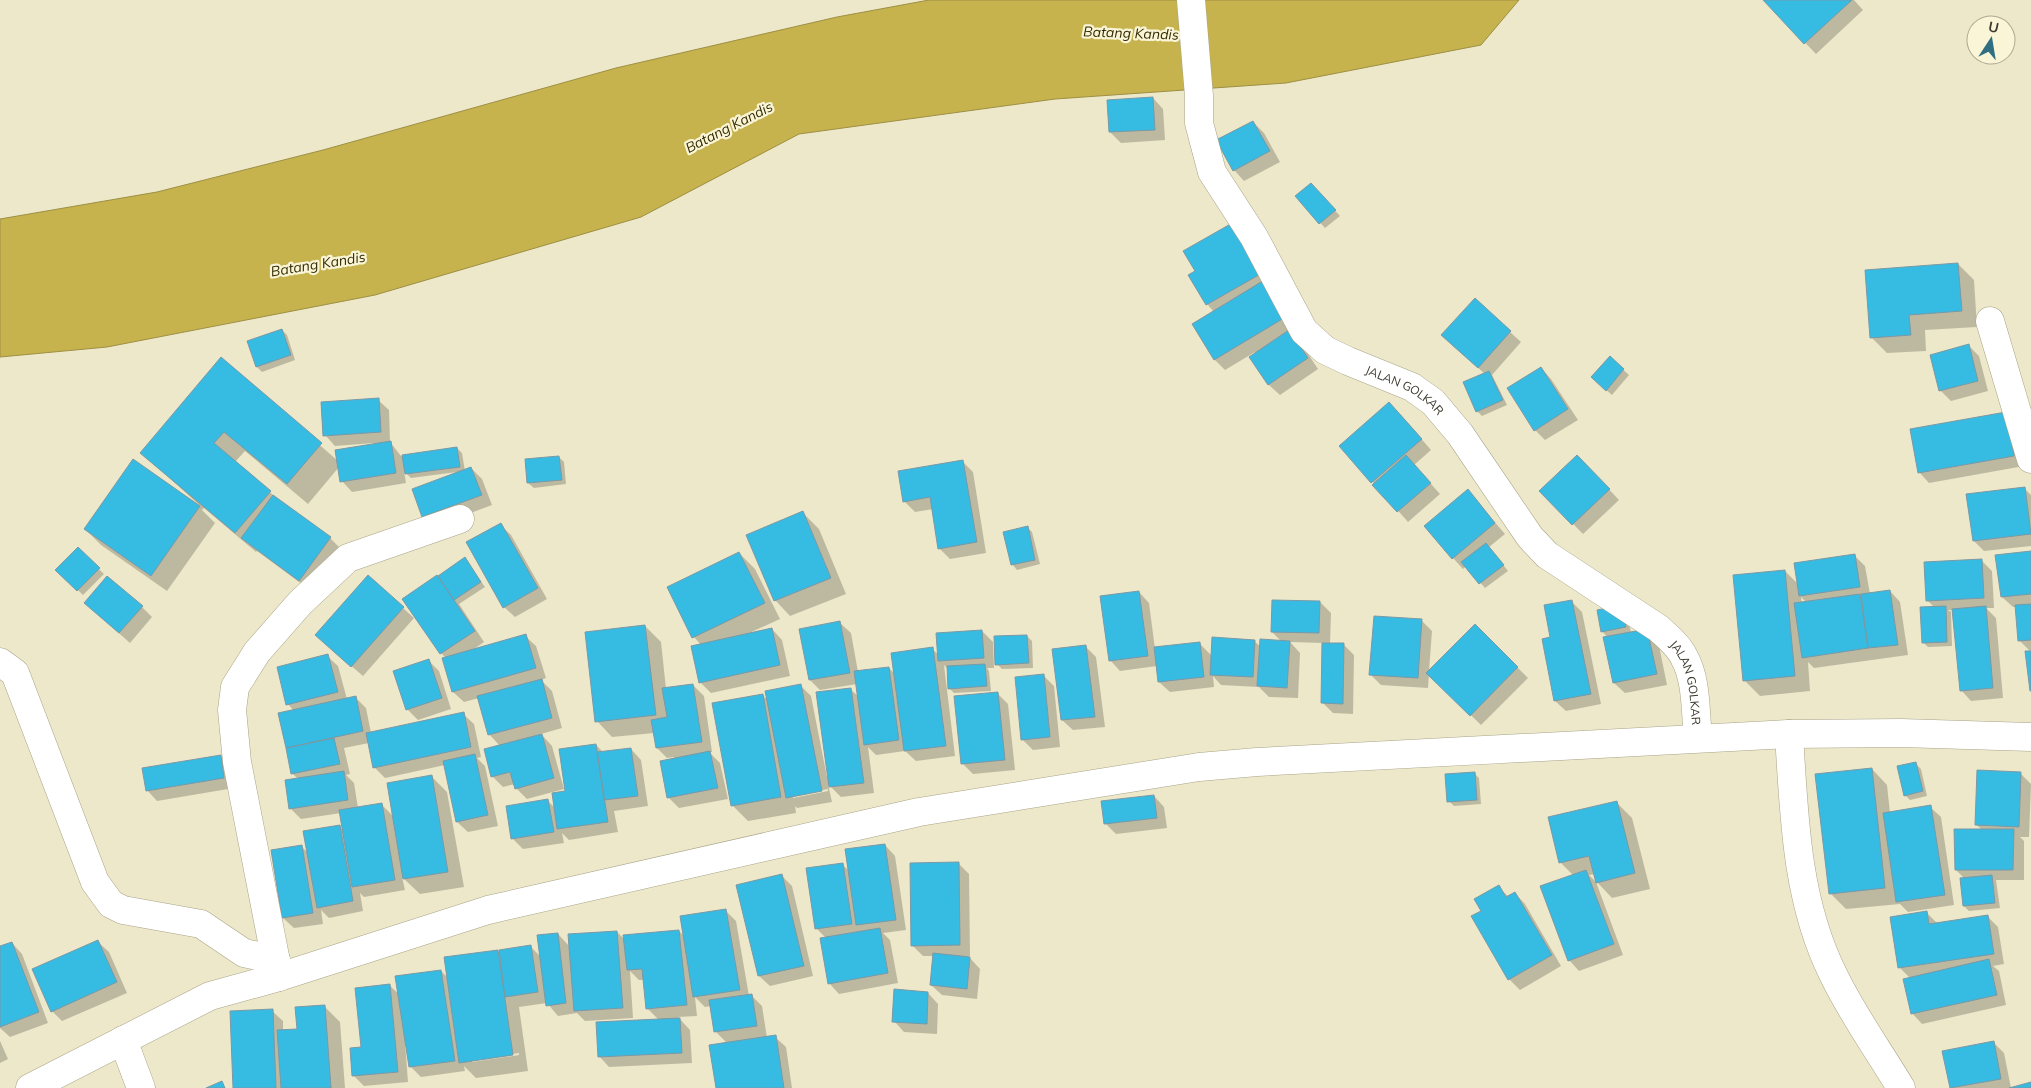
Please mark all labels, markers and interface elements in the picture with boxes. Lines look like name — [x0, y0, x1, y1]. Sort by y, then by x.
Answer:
north arrow — [1966, 15, 2016, 65]
text: U — [1987, 17, 2001, 37]
water label: Batang Kandis — [1083, 22, 1179, 44]
water label: Batang Kandis — [682, 97, 776, 157]
water label: Batang Kandis — [269, 248, 367, 280]
street label: JALAN GOLKAR — [1364, 361, 1448, 417]
street label: JALAN GOLKAR — [1667, 636, 1704, 725]

